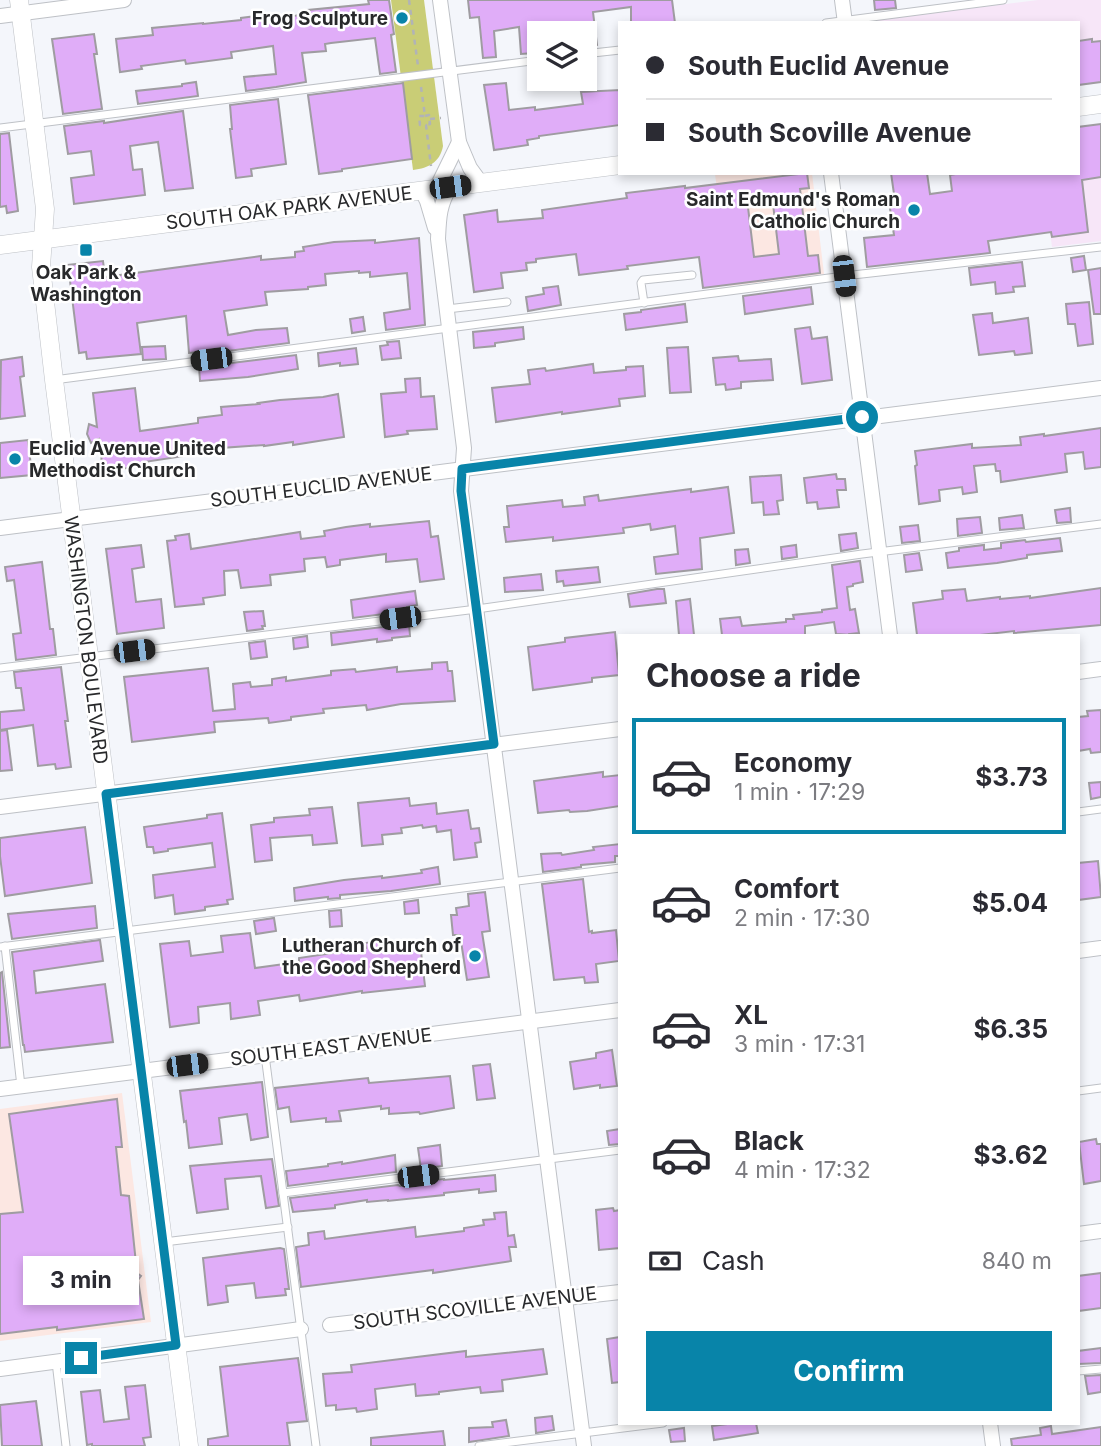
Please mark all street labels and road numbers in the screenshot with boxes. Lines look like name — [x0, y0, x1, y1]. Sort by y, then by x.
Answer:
street label: SOUTH OAK PARK AVENUE — [164, 181, 414, 235]
street label: SOUTH EUCLID AVENUE — [209, 462, 433, 512]
street label: WASHINGTON BOULEVARD — [59, 514, 113, 766]
street label: SOUTH EAST AVENUE — [229, 1023, 433, 1071]
street label: SOUTH SCOVILLE AVENUE — [352, 1282, 598, 1334]

